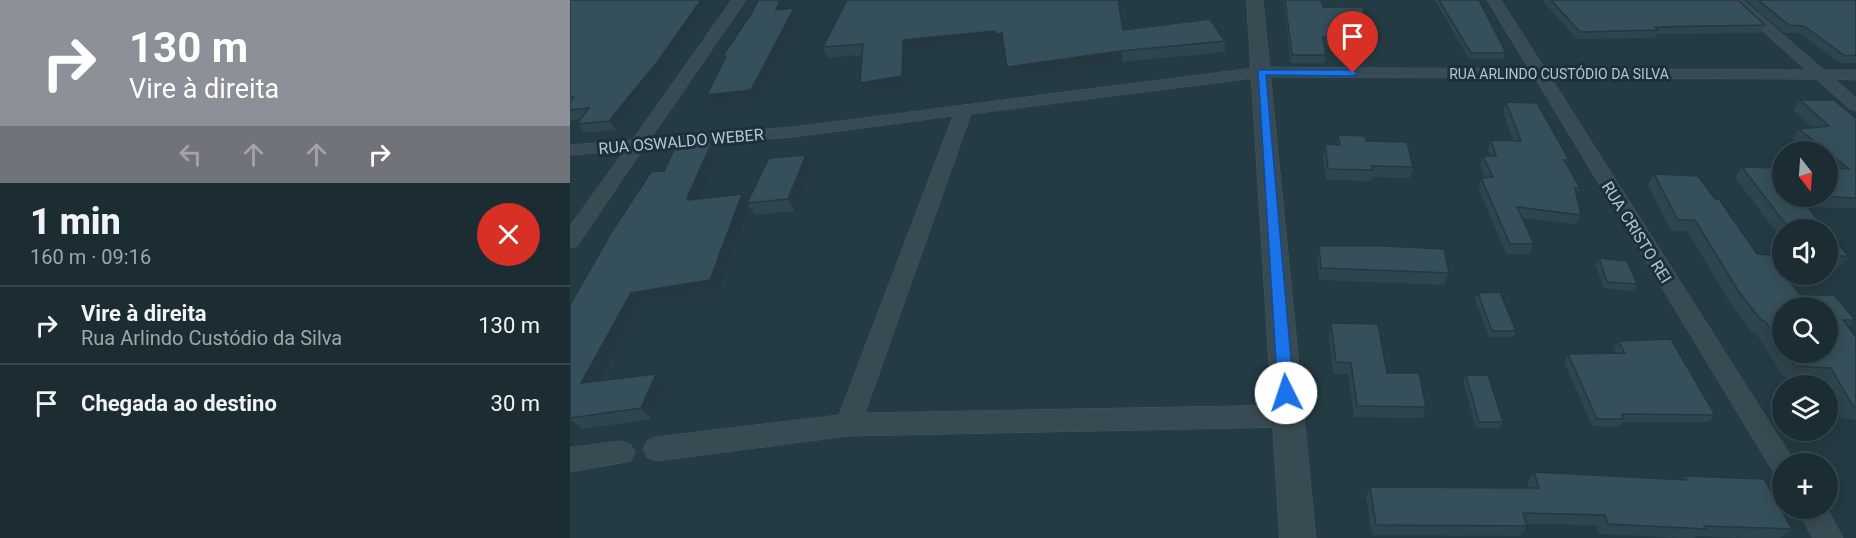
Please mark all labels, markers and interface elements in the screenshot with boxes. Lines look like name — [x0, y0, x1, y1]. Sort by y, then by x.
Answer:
pin — [1327, 11, 1378, 73]
icon: arrive — [1336, 20, 1369, 53]
text: 130 m — [129, 23, 248, 72]
icon: right — [30, 24, 108, 102]
street label: RUA ARLINDO CUSTÓDIO DA SILVA — [1449, 65, 1669, 82]
text: Vire à direita — [129, 73, 279, 105]
street label: RUA OSWALDO WEBER — [598, 125, 764, 158]
icon: left — [174, 138, 207, 171]
icon: ahead — [237, 138, 270, 171]
icon: ahead — [300, 138, 333, 171]
icon: right — [363, 138, 396, 171]
north arrow — [1772, 141, 1838, 207]
map controls — [1772, 141, 1838, 519]
street label: RUA CRISTO REI — [1598, 178, 1675, 287]
text: 1 min — [30, 201, 121, 243]
button: close — [477, 203, 540, 266]
button: sound — [1772, 219, 1838, 285]
text: 160 m · 09:16 — [30, 245, 151, 269]
button: search — [1772, 297, 1838, 363]
text: Vire à direita — [81, 301, 207, 326]
icon: right — [30, 309, 63, 342]
text: 130 m — [478, 313, 540, 338]
text: Rua Arlindo Custódio da Silva — [81, 326, 342, 350]
position arrow — [1254, 361, 1318, 425]
button: layers — [1772, 375, 1838, 441]
icon: arrive — [30, 387, 63, 420]
text: Chegada ao destino — [81, 391, 277, 416]
text: 30 m — [491, 391, 540, 416]
button: + — [1772, 453, 1838, 519]

